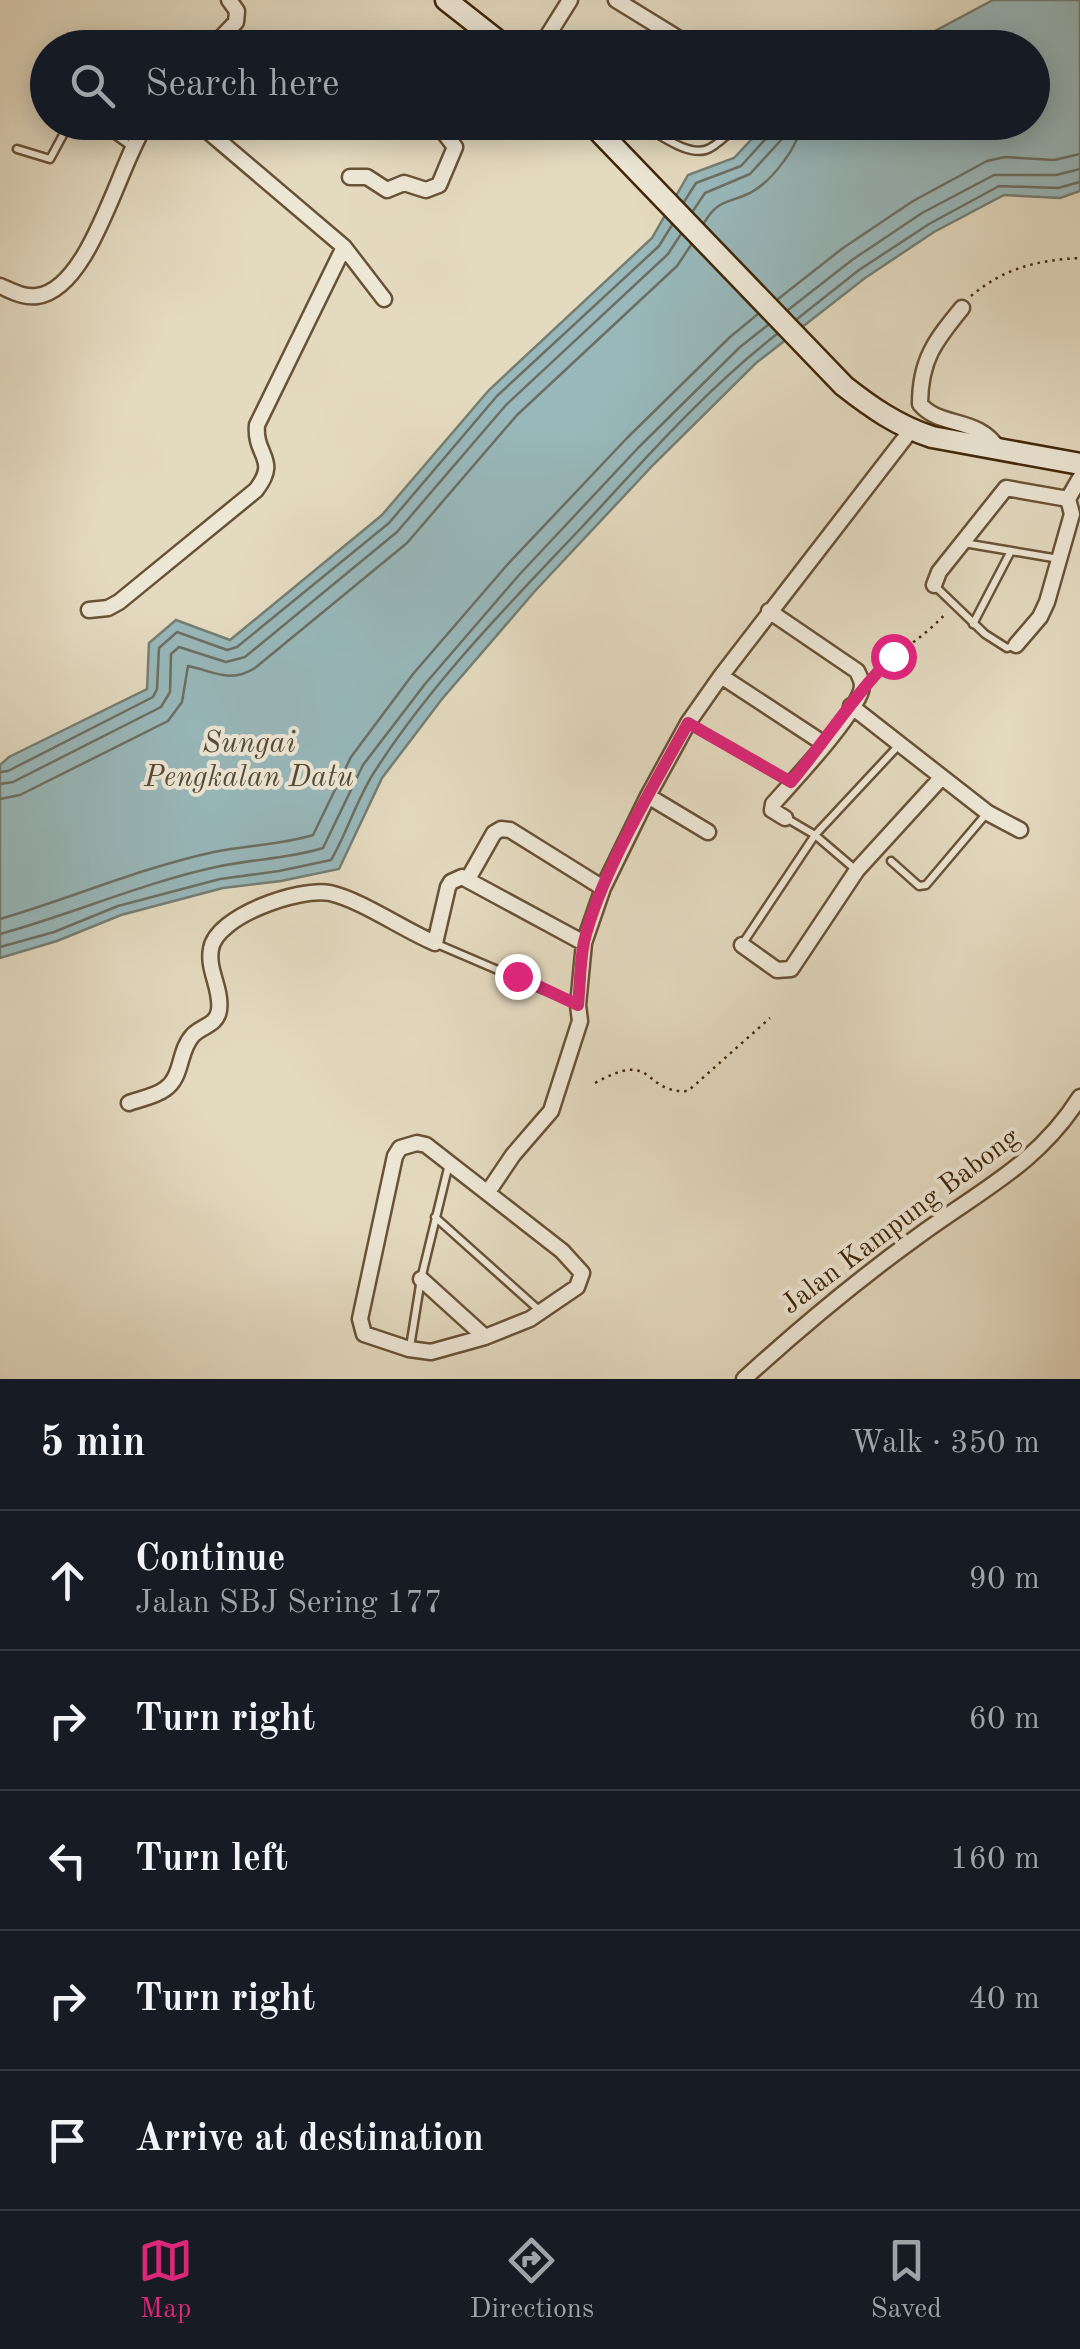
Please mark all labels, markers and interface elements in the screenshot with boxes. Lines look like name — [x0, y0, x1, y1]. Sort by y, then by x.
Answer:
search box — [30, 30, 1050, 140]
icon: search — [65, 58, 120, 113]
text: Search here — [145, 66, 340, 104]
route start — [871, 634, 917, 680]
water label: Sungai Pengkalan Datu — [143, 729, 354, 793]
route end — [495, 954, 541, 1000]
street label: Jalan Kampung Babong — [777, 1124, 1025, 1320]
text: 5 min — [40, 1423, 146, 1465]
text: Walk · 350 m — [850, 1428, 1040, 1460]
text: Continue — [135, 1541, 285, 1579]
icon: ahead — [40, 1553, 95, 1608]
text: 90 m — [969, 1564, 1040, 1596]
text: Jalan SBJ Sering 177 — [135, 1588, 442, 1620]
icon: right — [40, 1693, 95, 1748]
text: Turn right — [135, 1701, 315, 1739]
text: 60 m — [969, 1704, 1040, 1736]
icon: left — [40, 1833, 95, 1888]
text: Turn left — [135, 1841, 288, 1879]
text: 160 m — [950, 1844, 1040, 1876]
icon: right — [40, 1973, 95, 2028]
text: Turn right — [135, 1981, 315, 2019]
text: 40 m — [969, 1984, 1040, 2016]
icon: arrive — [40, 2113, 95, 2168]
text: Arrive at destination — [135, 2121, 484, 2159]
tab: Map — [138, 2233, 193, 2328]
tab: Directions — [470, 2233, 594, 2328]
tab: Saved — [870, 2233, 942, 2328]

